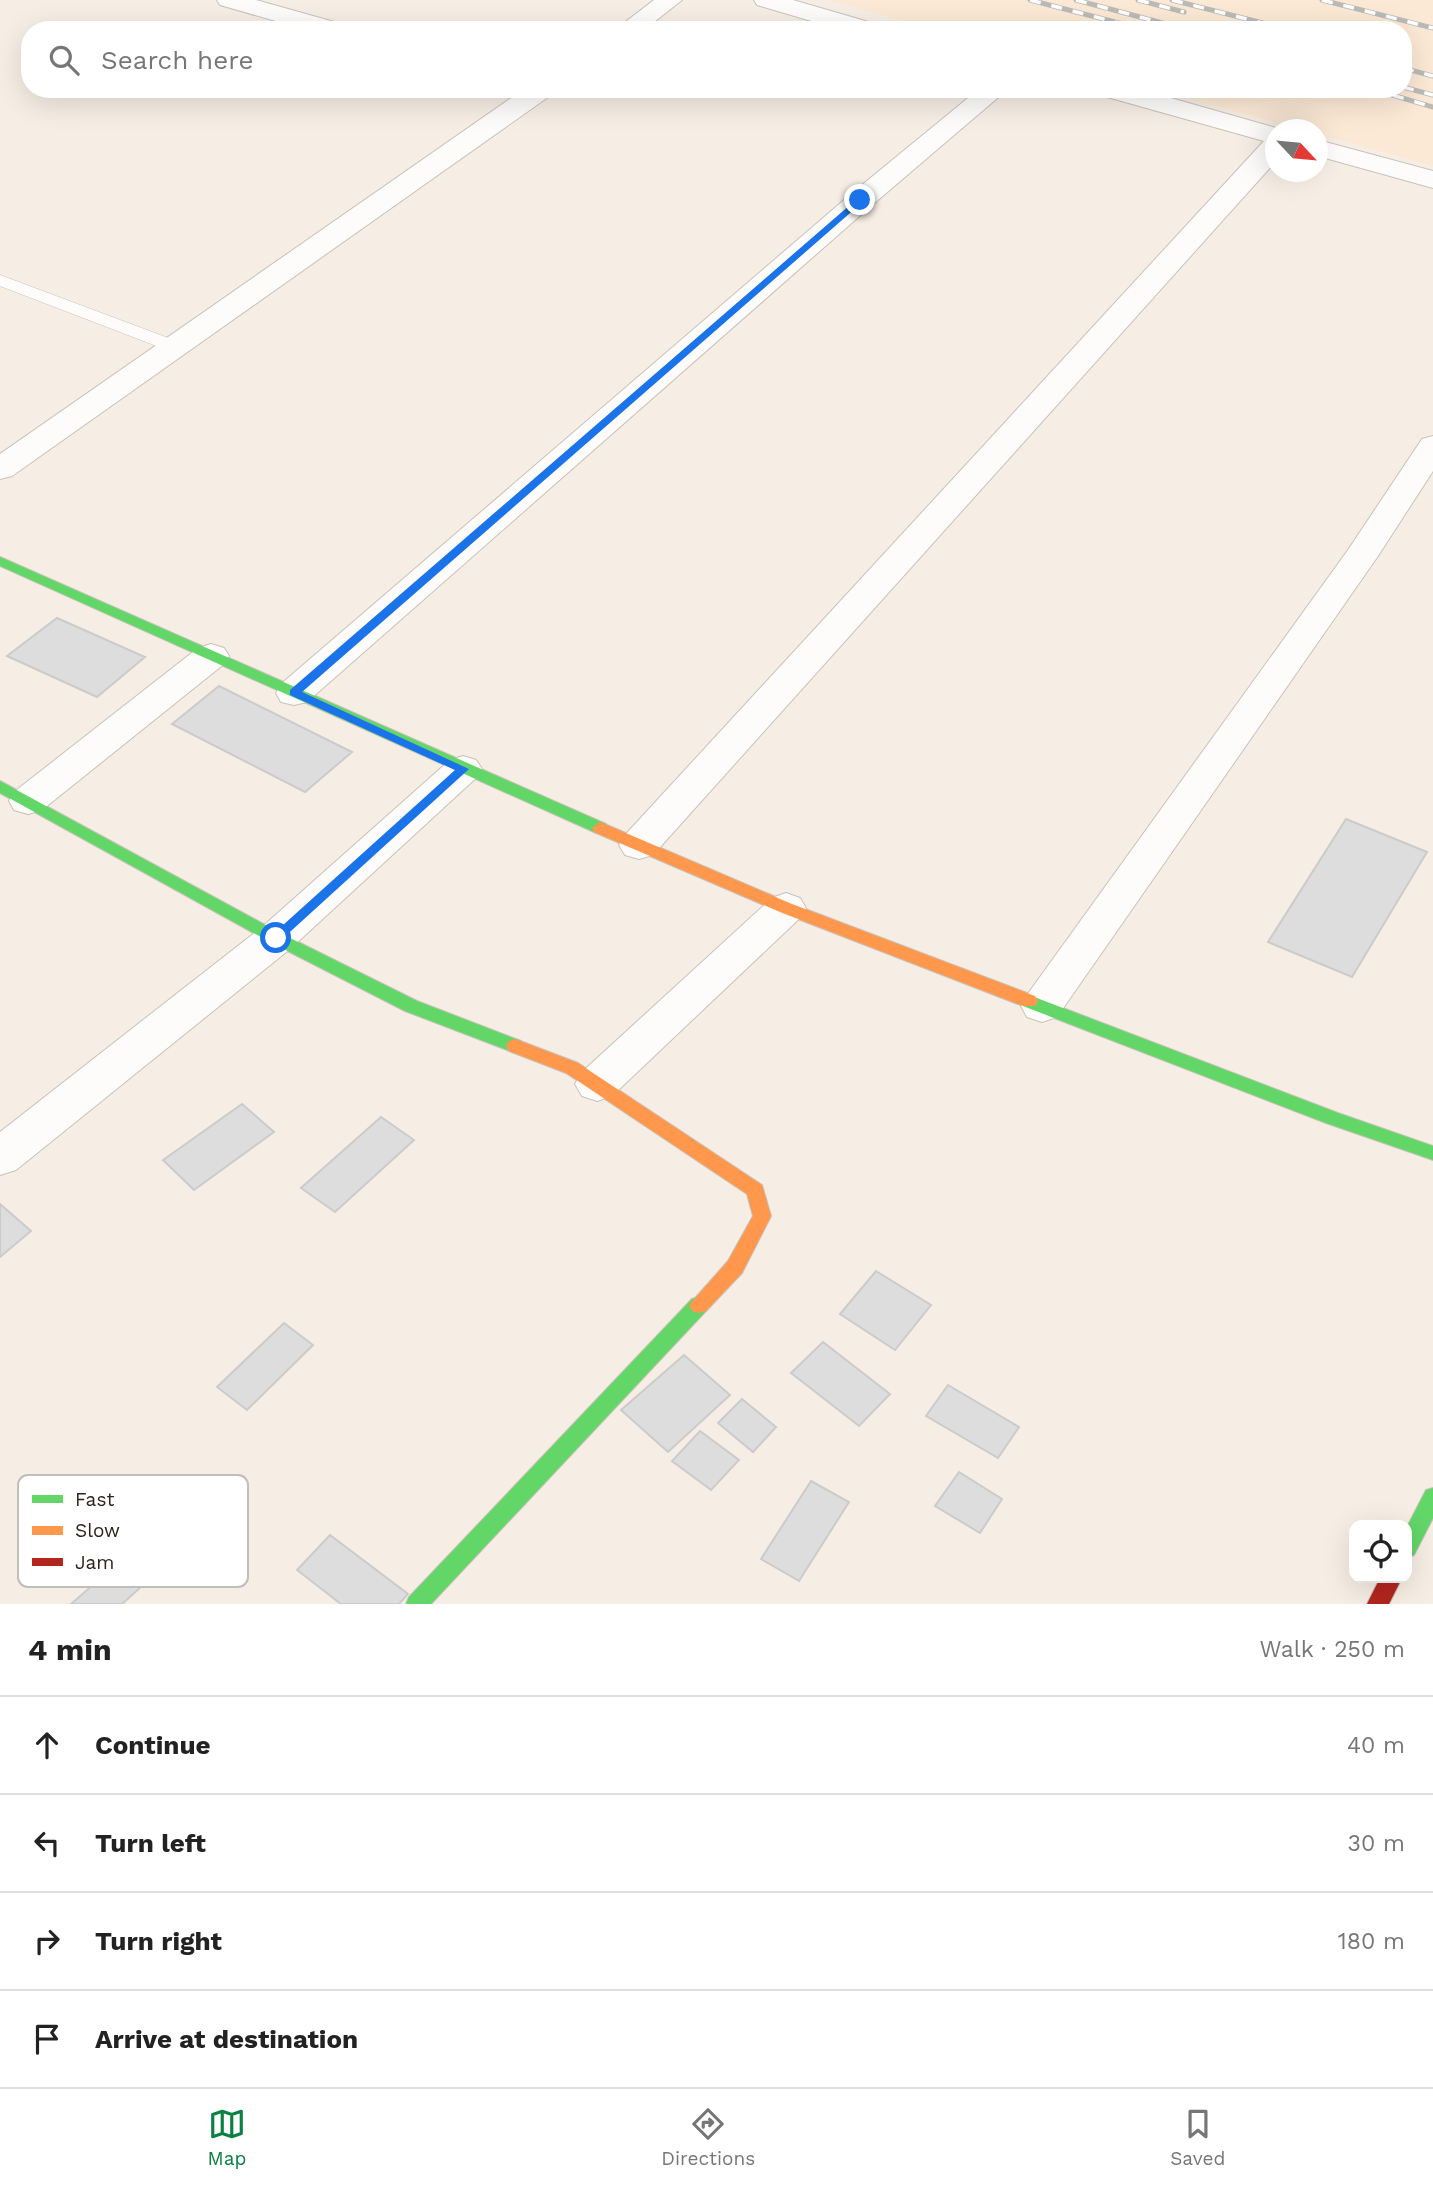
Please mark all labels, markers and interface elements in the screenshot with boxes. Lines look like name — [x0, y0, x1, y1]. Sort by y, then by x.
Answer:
search box — [21, 21, 1412, 98]
icon: search — [45, 41, 83, 79]
text: Search here — [101, 45, 253, 75]
north arrow — [1265, 119, 1328, 182]
route end — [844, 184, 875, 215]
route start — [260, 922, 291, 953]
legend — [18, 1475, 248, 1587]
text: Fast — [75, 1488, 114, 1511]
text: Slow — [75, 1519, 120, 1542]
map controls — [1349, 1520, 1412, 1583]
button: locate — [1349, 1520, 1412, 1583]
text: Jam — [75, 1551, 114, 1574]
text: 4 min — [28, 1632, 112, 1667]
text: Walk · 250 m — [1259, 1636, 1405, 1663]
icon: ahead — [28, 1726, 66, 1764]
text: Continue — [95, 1730, 211, 1760]
text: 40 m — [1347, 1732, 1405, 1759]
icon: left — [28, 1824, 66, 1862]
text: Turn left — [95, 1828, 206, 1858]
text: 30 m — [1348, 1830, 1405, 1857]
icon: right — [28, 1922, 66, 1960]
text: Turn right — [95, 1926, 222, 1956]
text: 180 m — [1338, 1928, 1405, 1955]
icon: arrive — [28, 2020, 66, 2058]
text: Arrive at destination — [95, 2024, 358, 2054]
tab: Map — [208, 2105, 246, 2170]
tab: Directions — [661, 2105, 755, 2170]
tab: Saved — [1170, 2105, 1225, 2170]

